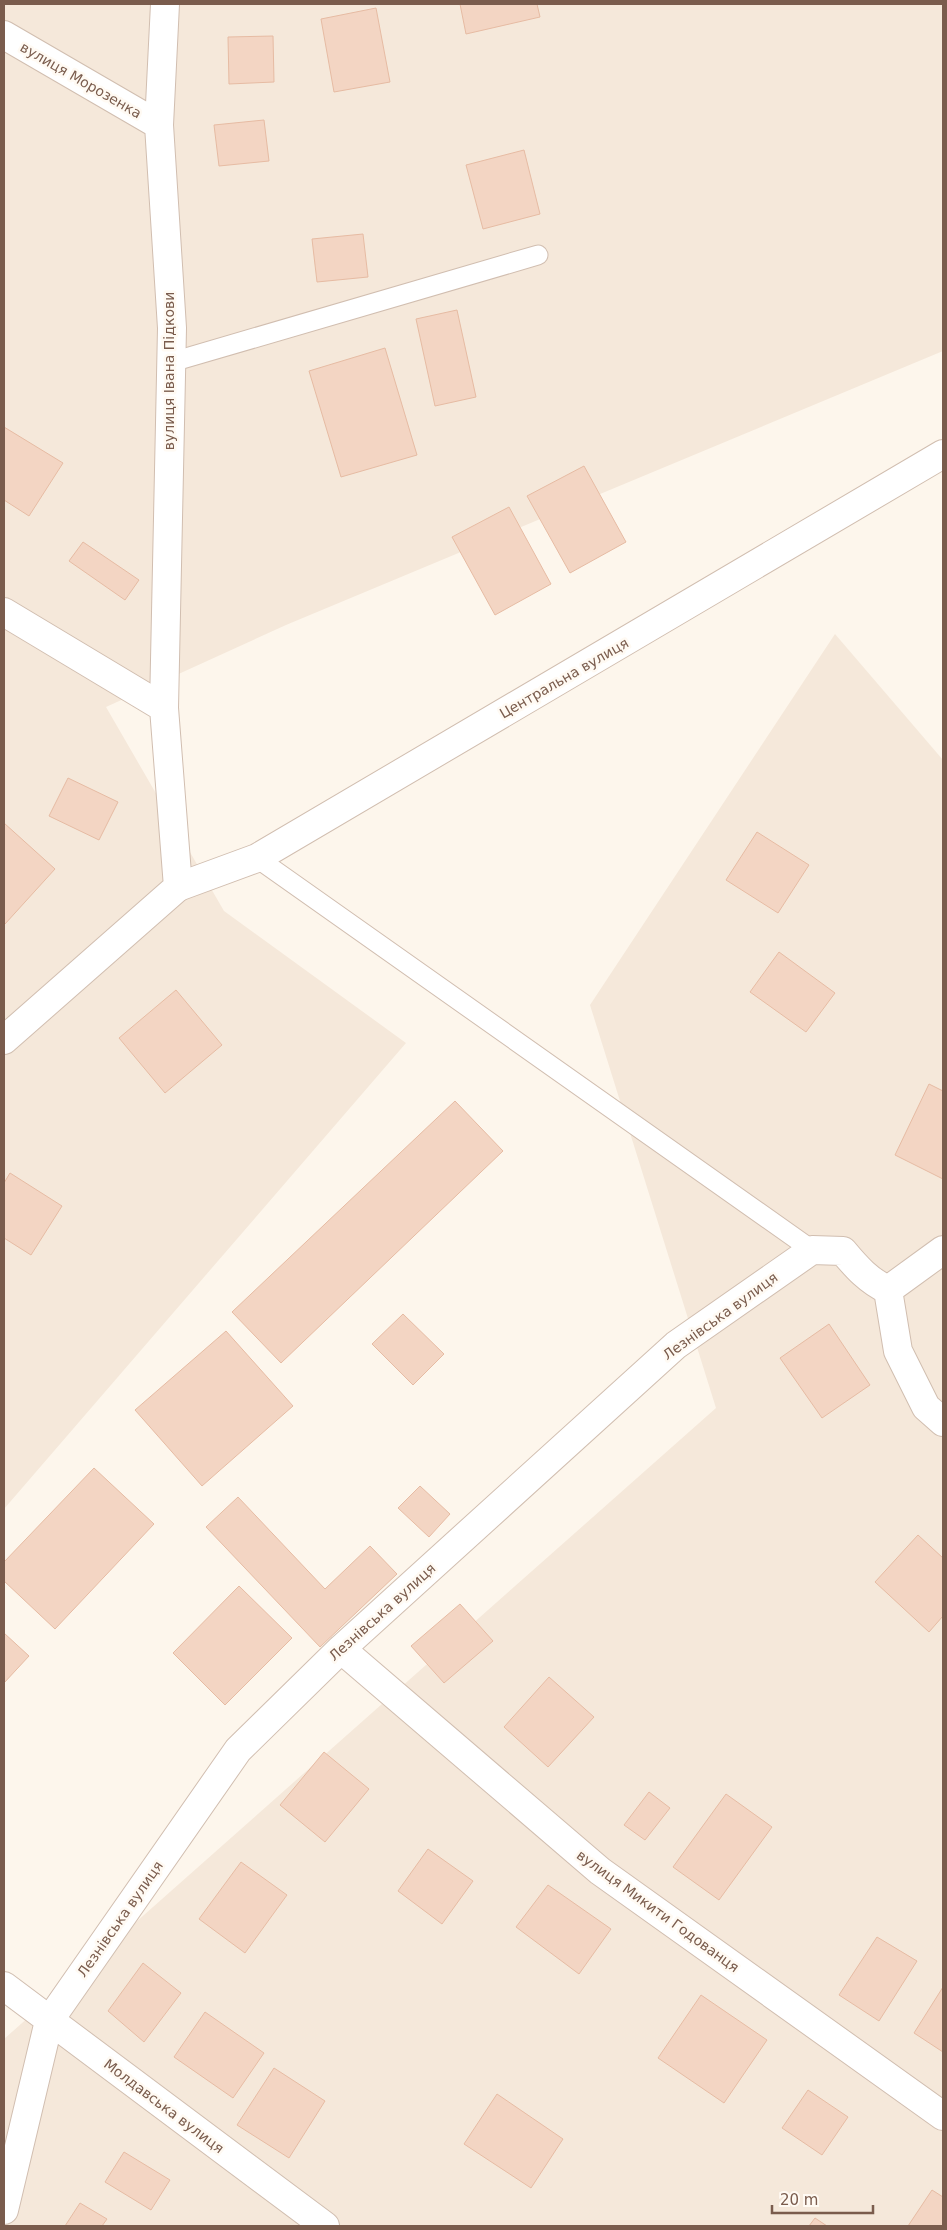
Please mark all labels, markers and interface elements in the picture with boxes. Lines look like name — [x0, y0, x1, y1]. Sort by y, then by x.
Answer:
street label: вулиця Морозенка — [18, 39, 144, 121]
street label: вулиця Івана Підкови — [161, 292, 177, 450]
street label: Центральна вулиця — [497, 635, 631, 721]
street label: Лезнівська вулиця — [660, 1269, 780, 1363]
street label: Лезнівська вулиця — [325, 1560, 439, 1664]
street label: вулиця Микити Годованця — [574, 1847, 742, 1975]
street label: Лезнівська вулиця — [74, 1858, 166, 1980]
street label: Молдавська вулиця — [101, 2056, 227, 2156]
scale bar — [772, 2182, 873, 2214]
text: 20 m — [780, 2191, 818, 2209]

